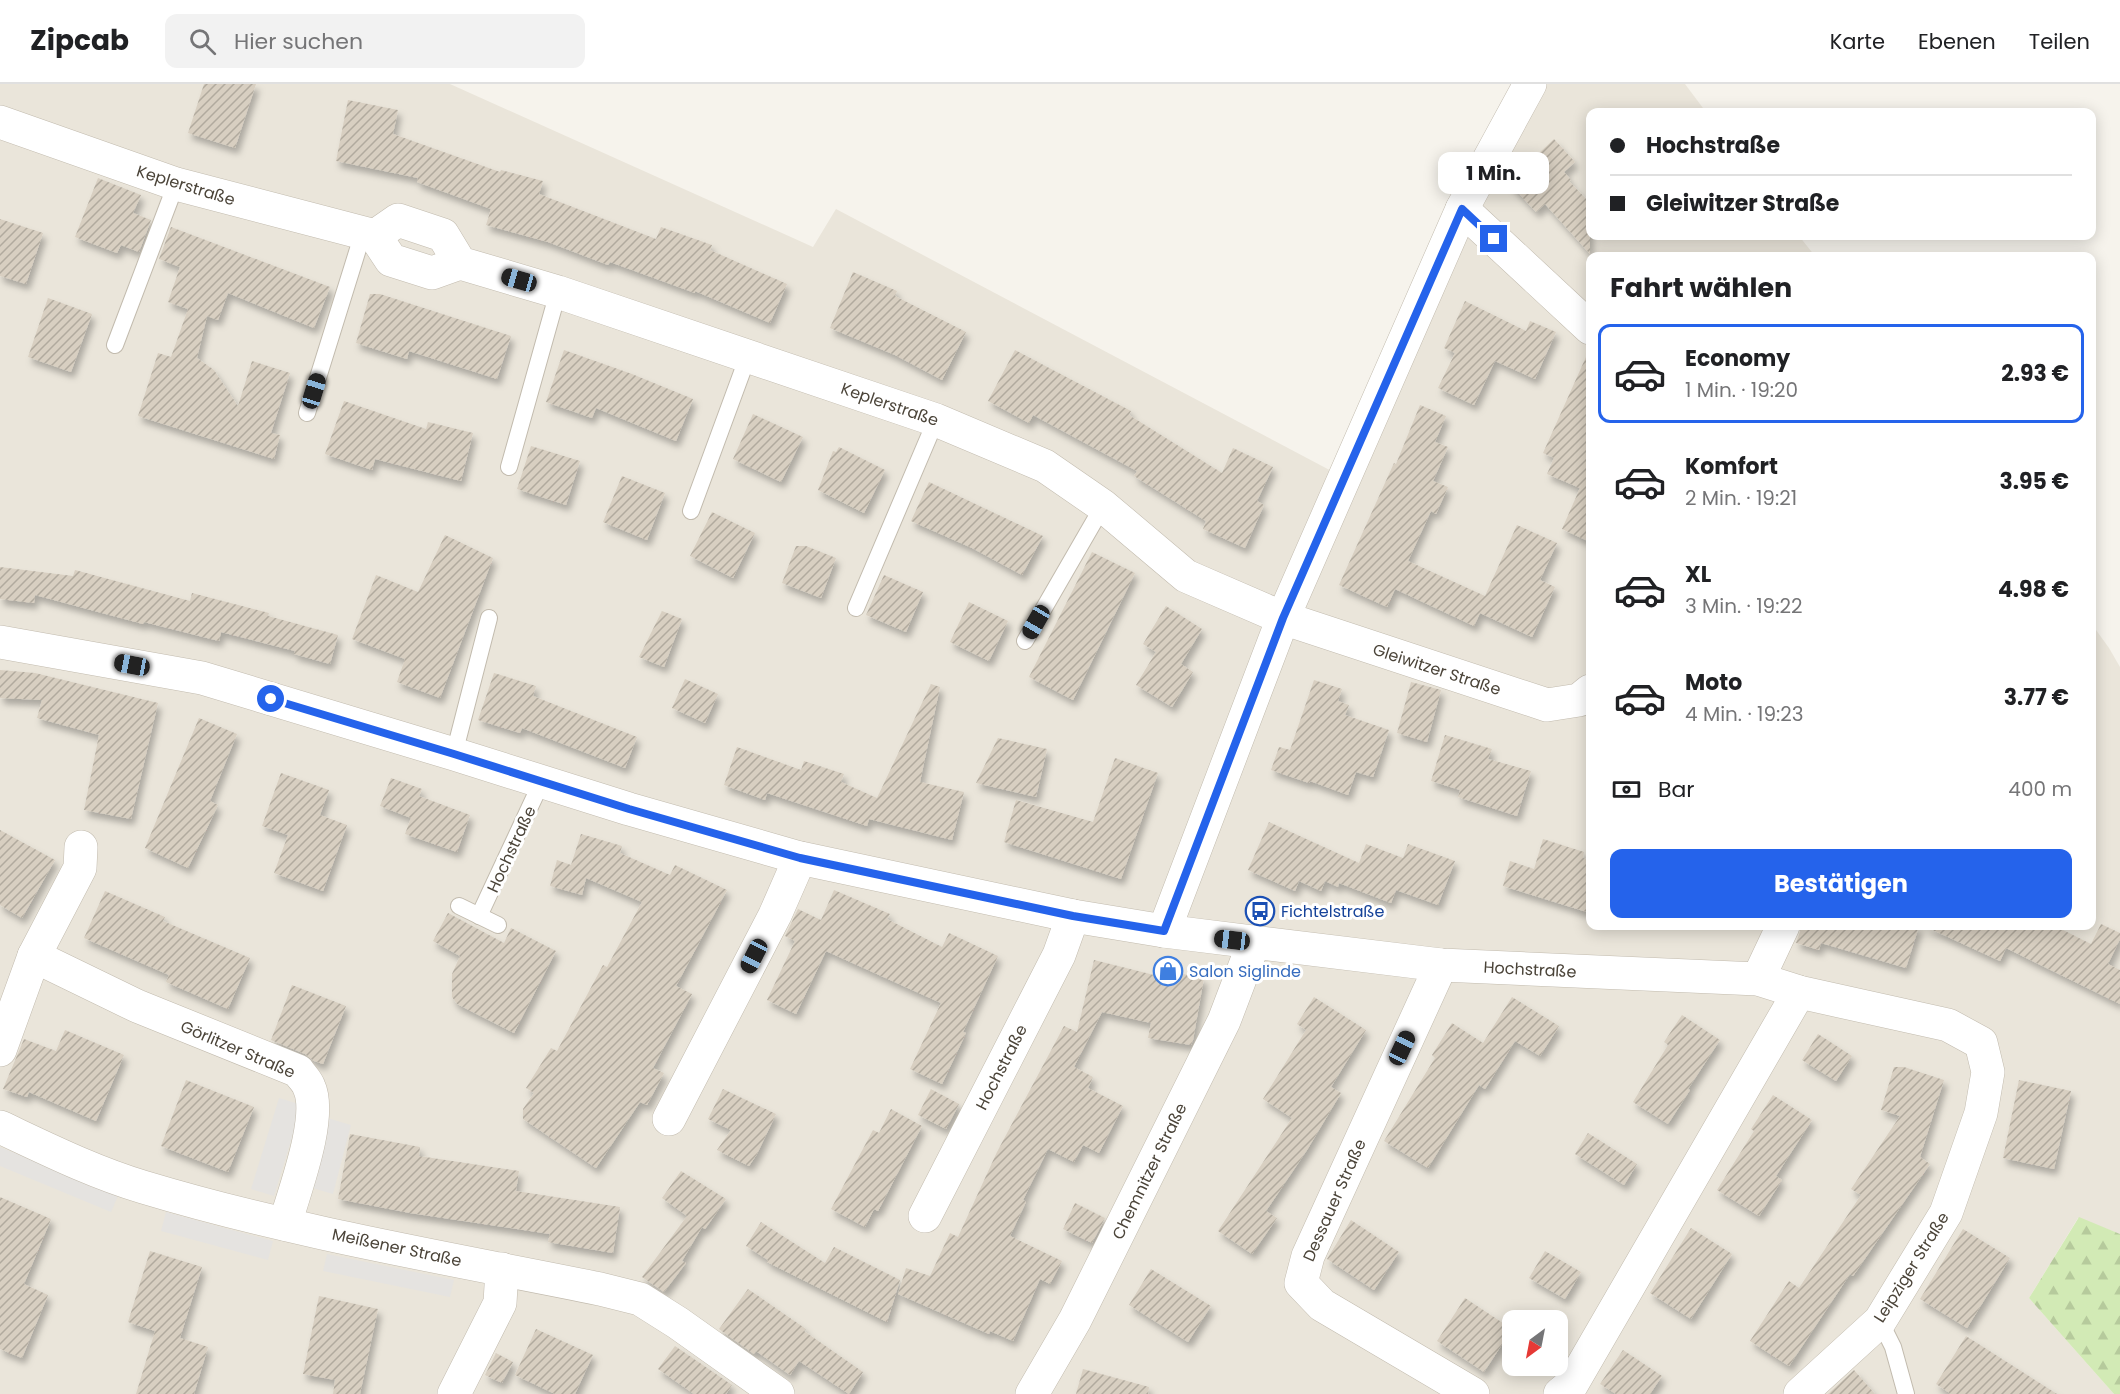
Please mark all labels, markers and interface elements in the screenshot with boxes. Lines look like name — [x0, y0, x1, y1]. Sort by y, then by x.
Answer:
search box — [165, 14, 585, 68]
text: Zipcab — [30, 21, 129, 60]
icon: search — [186, 25, 219, 58]
text: Hier suchen — [234, 26, 363, 57]
text: Karte — [1830, 27, 1885, 56]
text: Ebenen — [1918, 27, 1996, 56]
text: Teilen — [2029, 27, 2090, 56]
text: Hochstraße — [1646, 130, 1780, 161]
callout: 1 Min. — [1438, 152, 1550, 194]
text: 1 Min. — [1466, 159, 1521, 187]
street label: Keplerstraße — [134, 160, 238, 211]
text: Gleiwitzer Straße — [1646, 188, 1839, 219]
route end — [1480, 225, 1507, 252]
car — [499, 266, 539, 294]
text: Fahrt wählen — [1610, 269, 1792, 306]
text: Economy — [1685, 343, 1790, 374]
icon: car — [1613, 347, 1667, 401]
text: 2.93 € — [2001, 358, 2069, 389]
car — [300, 371, 328, 411]
text: 1 Min. · 19:20 — [1685, 376, 1798, 404]
street label: Keplerstraße — [838, 377, 942, 432]
text: Komfort — [1685, 451, 1778, 482]
icon: car — [1613, 455, 1667, 509]
text: 3.95 € — [1999, 466, 2069, 497]
text: 2 Min. · 19:21 — [1685, 484, 1797, 512]
text: XL — [1685, 559, 1711, 590]
icon: car — [1613, 563, 1667, 617]
text: 4.98 € — [1998, 574, 2069, 605]
text: 3 Min. · 19:22 — [1685, 592, 1802, 620]
car — [1019, 602, 1053, 642]
street label: Gleiwitzer Straße — [1370, 638, 1504, 701]
car — [113, 653, 151, 677]
text: Moto — [1685, 667, 1742, 698]
icon: car — [1613, 671, 1667, 725]
text: 3.77 € — [2004, 682, 2069, 713]
route start — [257, 685, 284, 712]
text: 4 Min. · 19:23 — [1685, 700, 1804, 728]
icon: cash — [1610, 773, 1643, 806]
text: Bar — [1658, 774, 1695, 805]
text: 400 m — [2008, 775, 2072, 803]
street label: Hochstraße — [481, 802, 542, 896]
button: Bestätigen — [1610, 849, 2072, 918]
bus stop icon: Fichtelstraße — [1244, 895, 1276, 927]
place label: Fichtelstraße — [1281, 900, 1384, 923]
car — [1213, 929, 1251, 951]
car — [738, 936, 770, 976]
shop icon: Salon Siglinde — [1152, 955, 1184, 987]
street label: Hochstraße — [1483, 956, 1577, 983]
place label: Salon Siglinde — [1189, 960, 1301, 983]
street label: Görlitzer Straße — [177, 1015, 299, 1084]
street label: Hochstraße — [970, 1020, 1033, 1114]
car — [1386, 1028, 1418, 1068]
street label: Chemnitzer Straße — [1106, 1099, 1193, 1243]
street label: Dessauer Straße — [1297, 1135, 1372, 1265]
street label: Leipziger Straße — [1868, 1207, 1955, 1327]
street label: Meißener Straße — [330, 1223, 464, 1272]
north arrow — [1502, 1310, 1568, 1376]
map controls — [1502, 1310, 1568, 1376]

